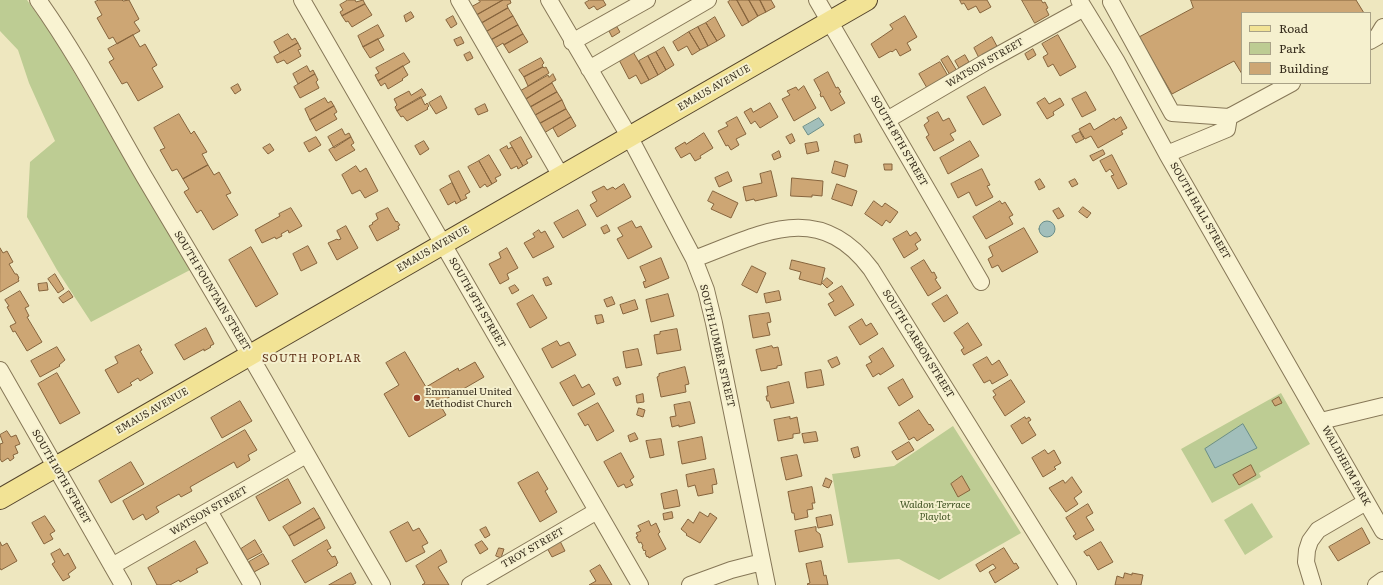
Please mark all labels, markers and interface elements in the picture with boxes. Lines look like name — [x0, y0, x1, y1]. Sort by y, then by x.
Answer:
legend — [1241, 12, 1371, 84]
text: Road — [1279, 19, 1308, 37]
street label: WATSON STREET — [944, 36, 1026, 90]
text: Park — [1279, 39, 1305, 57]
text: Building — [1279, 59, 1328, 77]
street label: EMAUS AVENUE — [676, 62, 752, 114]
street label: SOUTH 8TH STREET — [868, 93, 930, 189]
street label: SOUTH HALL STREET — [1167, 160, 1233, 262]
street label: EMAUS AVENUE — [395, 223, 471, 275]
street label: SOUTH FOUNTAIN STREET — [171, 229, 253, 353]
street label: SOUTH 9TH STREET — [446, 256, 508, 350]
street label: SOUTH LUMBER STREET — [697, 283, 737, 409]
street label: SOUTH CARBON STREET — [880, 288, 956, 400]
district label: SOUTH POPLAR — [262, 352, 362, 366]
street label: EMAUS AVENUE — [114, 385, 190, 437]
place label: Emmanuel United Methodist Church — [425, 386, 512, 410]
marker: Emmanuel United Methodist Church — [412, 393, 422, 403]
street label: WALDHEIM PARK — [1319, 424, 1373, 508]
street label: SOUTH 10TH STREET — [29, 428, 93, 526]
street label: WATSON STREET — [168, 484, 250, 538]
park label: Waldon Terrace Playlot — [900, 499, 970, 522]
street label: TROY STREET — [499, 525, 567, 571]

